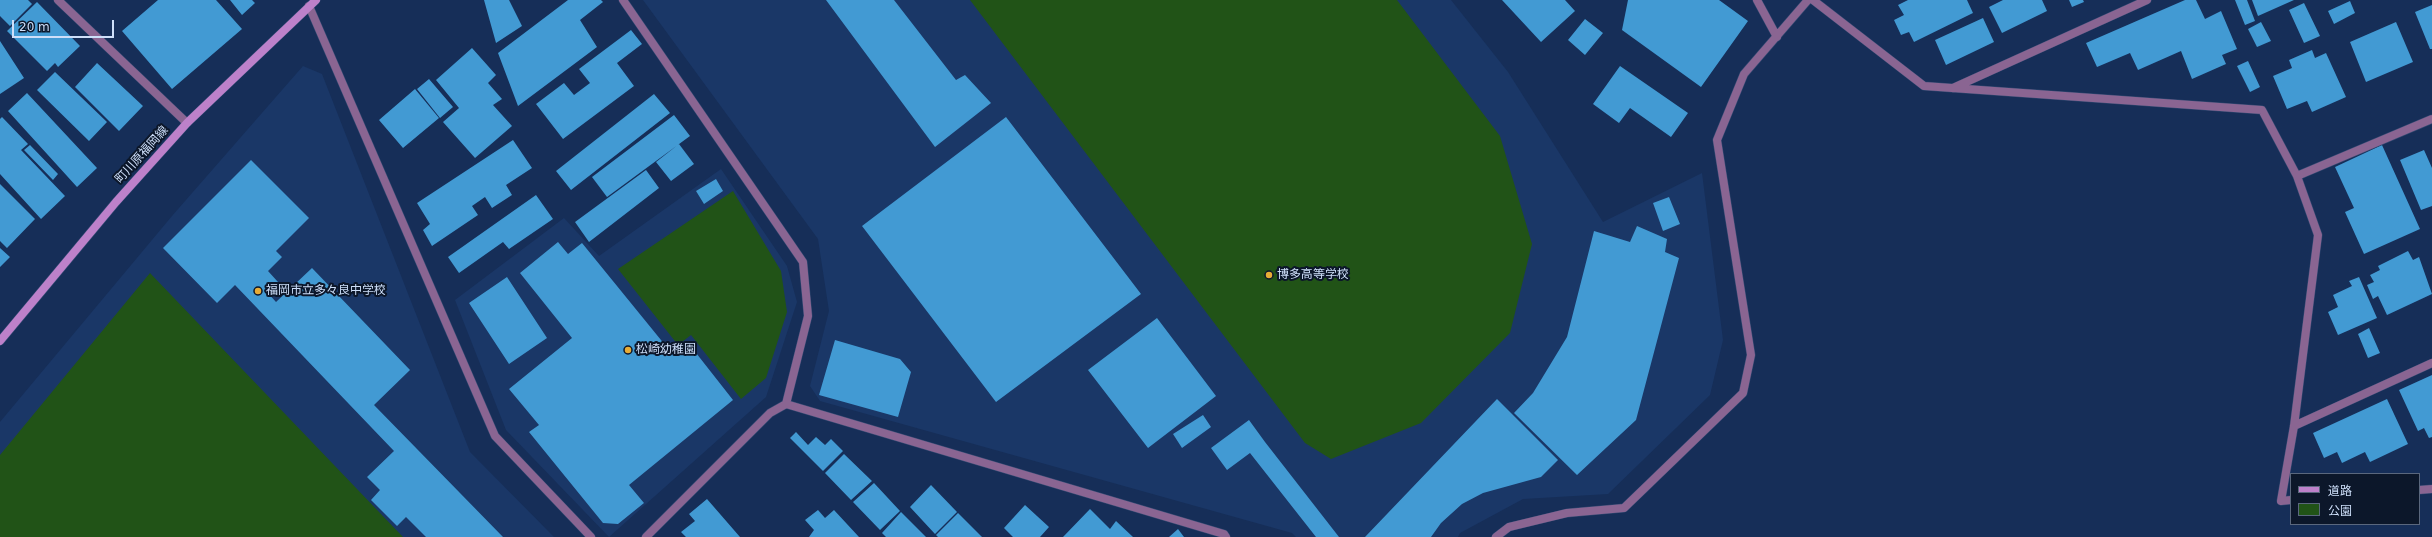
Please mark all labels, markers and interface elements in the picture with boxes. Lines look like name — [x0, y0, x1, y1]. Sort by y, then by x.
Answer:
scale bar — [14, 12, 116, 38]
text: 20 m — [19, 20, 50, 34]
street label: 町川原福岡線 — [113, 123, 171, 187]
place label: 博多高等学校 — [1277, 268, 1349, 282]
marker: 博多高等学校 — [1264, 270, 1274, 280]
place label: 福岡市立多々良中学校 — [266, 284, 386, 298]
marker: 福岡市立多々良中学校 — [253, 286, 263, 296]
place label: 松崎幼稚園 — [636, 343, 696, 357]
marker: 松崎幼稚園 — [623, 345, 633, 355]
legend — [2290, 473, 2420, 525]
text: 道路 — [2328, 484, 2352, 498]
text: 公園 — [2328, 504, 2352, 518]

